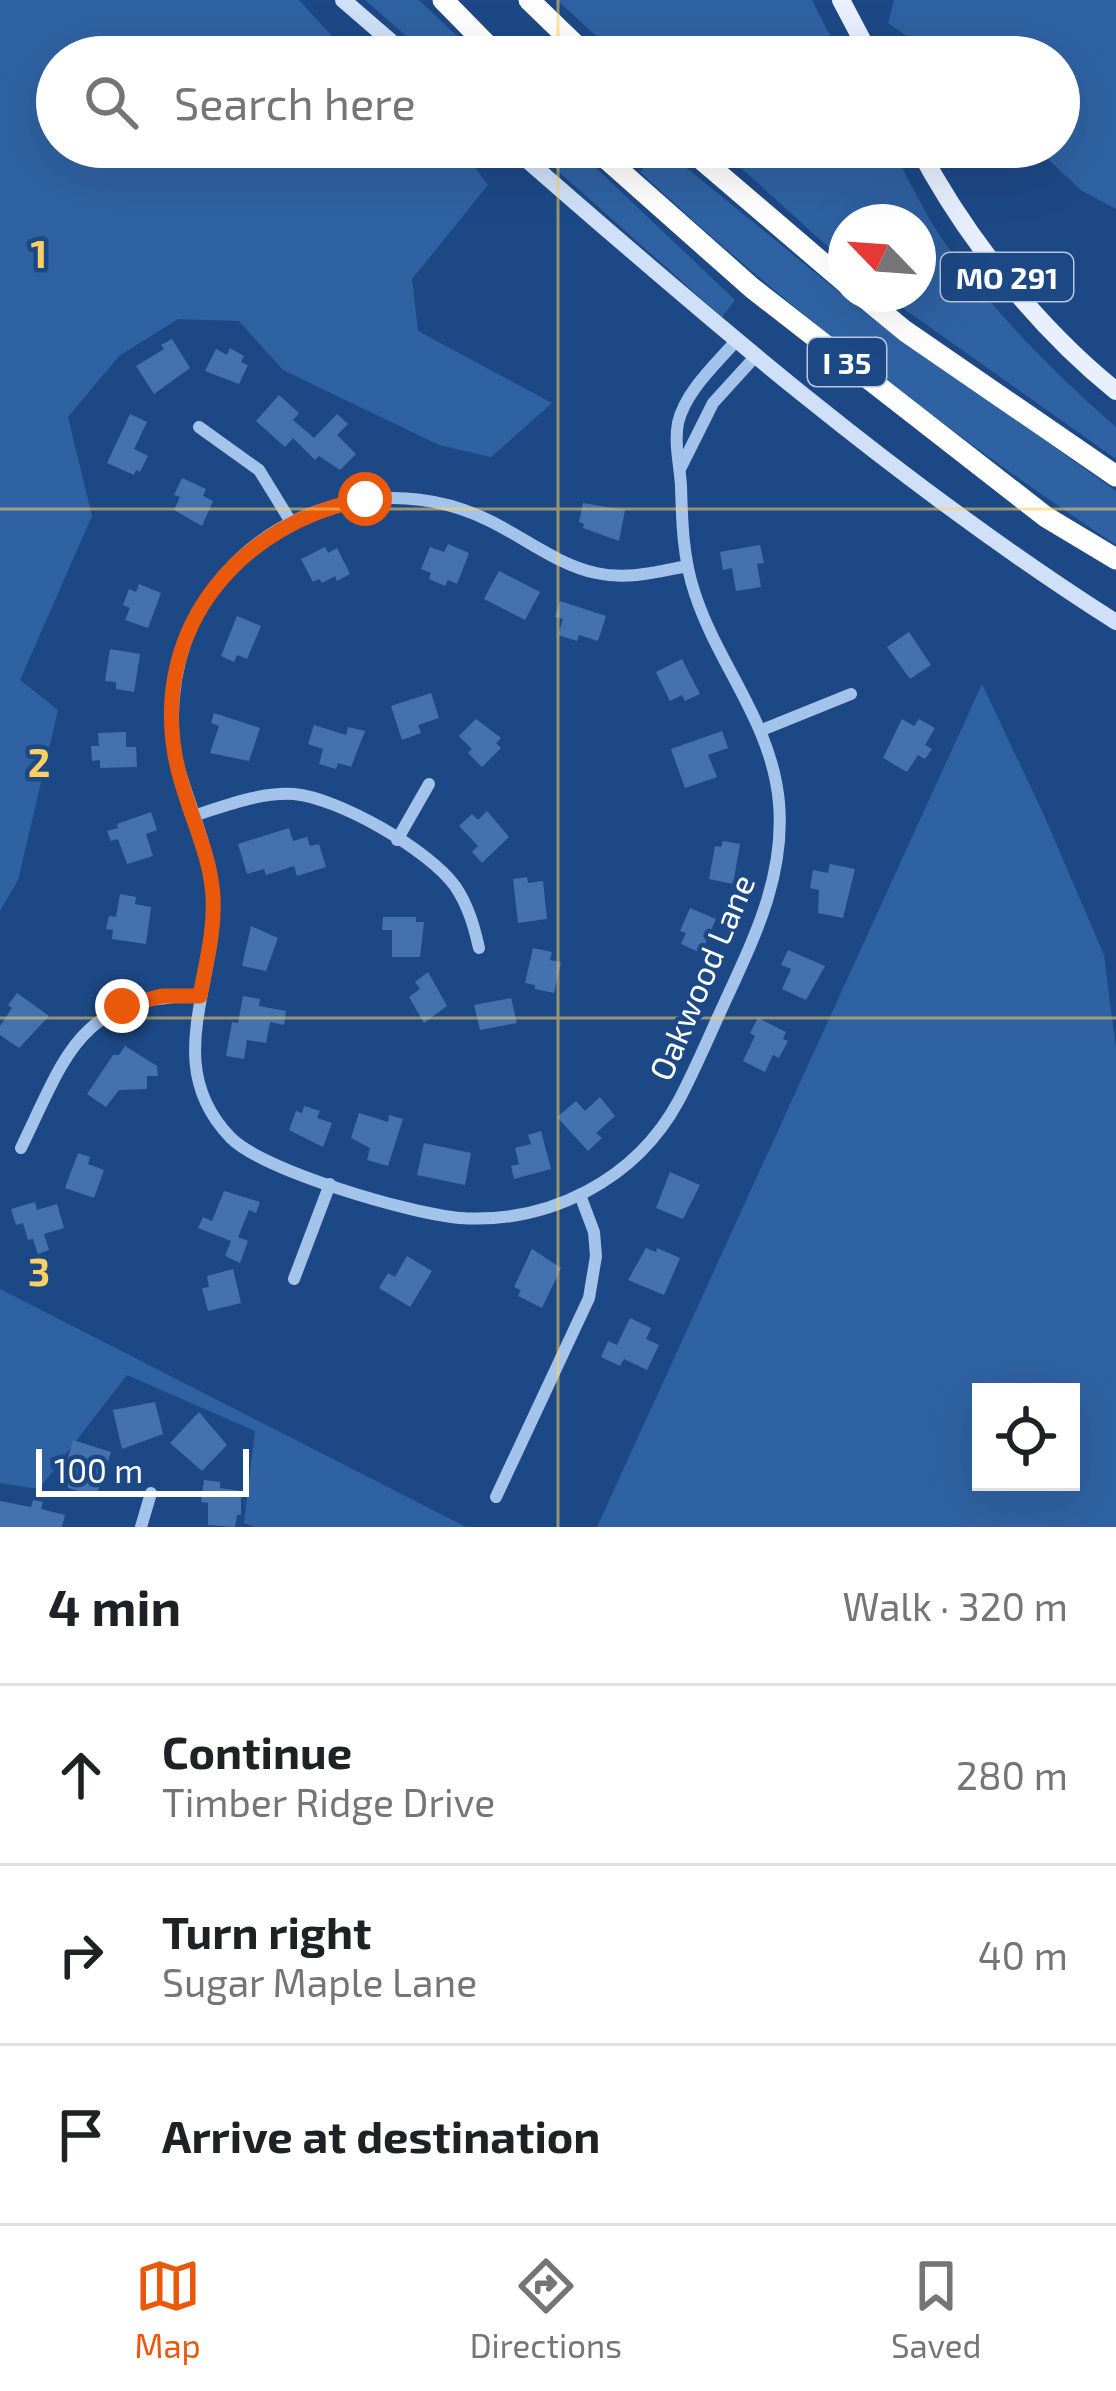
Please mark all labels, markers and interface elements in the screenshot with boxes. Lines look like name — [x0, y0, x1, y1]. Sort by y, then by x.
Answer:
search box — [36, 36, 1080, 168]
icon: search — [78, 69, 144, 135]
text: Search here — [174, 75, 416, 129]
north arrow — [828, 204, 936, 312]
text: 1 — [31, 229, 47, 276]
road number: MO 291 — [941, 253, 1073, 301]
road number: I 35 — [808, 338, 886, 386]
route start — [338, 472, 392, 526]
text: 2 — [28, 738, 50, 785]
street label: Oakwood Lane — [640, 868, 762, 1086]
route end — [95, 979, 149, 1033]
text: 3 — [28, 1247, 50, 1294]
map controls — [972, 1383, 1080, 1491]
button: locate — [972, 1383, 1080, 1491]
scale bar — [36, 1443, 249, 1496]
text: 100 m — [54, 1450, 143, 1490]
text: 4 min — [48, 1575, 181, 1636]
text: Walk · 320 m — [842, 1582, 1068, 1629]
text: Continue — [162, 1724, 352, 1778]
icon: ahead — [48, 1742, 114, 1808]
text: 280 m — [956, 1751, 1068, 1798]
text: Timber Ridge Drive — [162, 1778, 495, 1825]
text: Turn right — [162, 1904, 371, 1958]
icon: right — [48, 1922, 114, 1988]
text: 40 m — [978, 1931, 1068, 1978]
text: Sugar Maple Lane — [162, 1958, 477, 2005]
icon: arrive — [48, 2102, 114, 2168]
text: Arrive at destination — [162, 2108, 600, 2162]
tab: Map — [135, 2253, 201, 2365]
tab: Directions — [470, 2253, 622, 2365]
tab: Saved — [891, 2253, 981, 2365]

